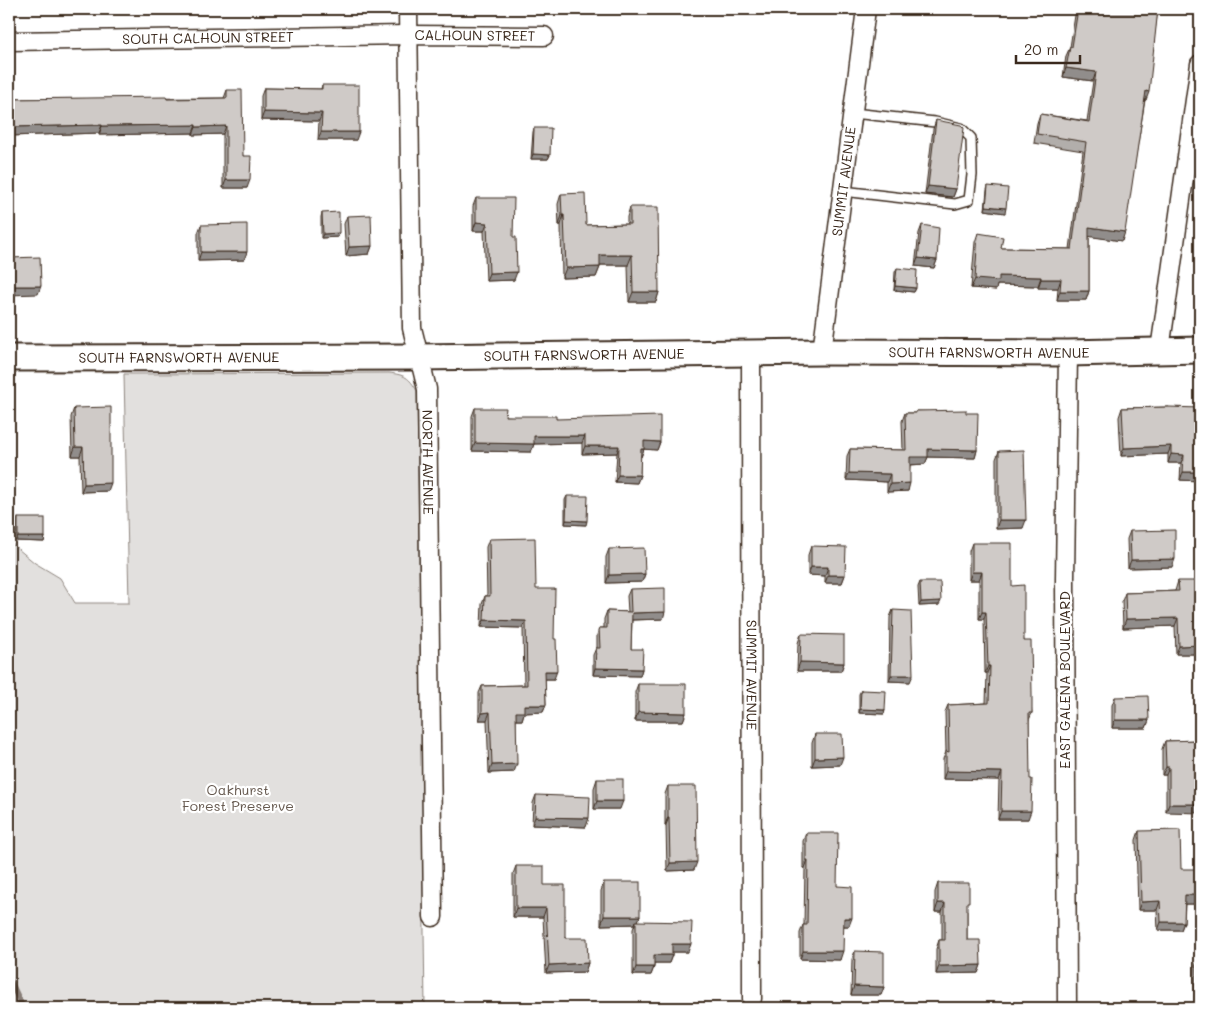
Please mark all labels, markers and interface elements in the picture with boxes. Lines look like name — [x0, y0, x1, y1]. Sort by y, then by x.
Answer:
street label: CALHOUN STREET — [414, 25, 536, 45]
street label: SOUTH CALHOUN STREET — [122, 27, 294, 48]
scale bar — [1016, 32, 1080, 64]
text: 20 m — [1024, 39, 1058, 59]
street label: SUMMIT AVENUE — [827, 125, 860, 237]
street label: SOUTH FARNSWORTH AVENUE — [889, 342, 1090, 362]
street label: SOUTH FARNSWORTH AVENUE — [483, 344, 684, 365]
street label: SOUTH FARNSWORTH AVENUE — [79, 347, 279, 367]
street label: NORTH AVENUE — [418, 410, 438, 515]
street label: EAST GALENA BOULEVARD — [1055, 591, 1074, 769]
street label: SUMMIT AVENUE — [742, 620, 762, 730]
park label: Oakhurst Forest Preserve — [182, 780, 294, 815]

